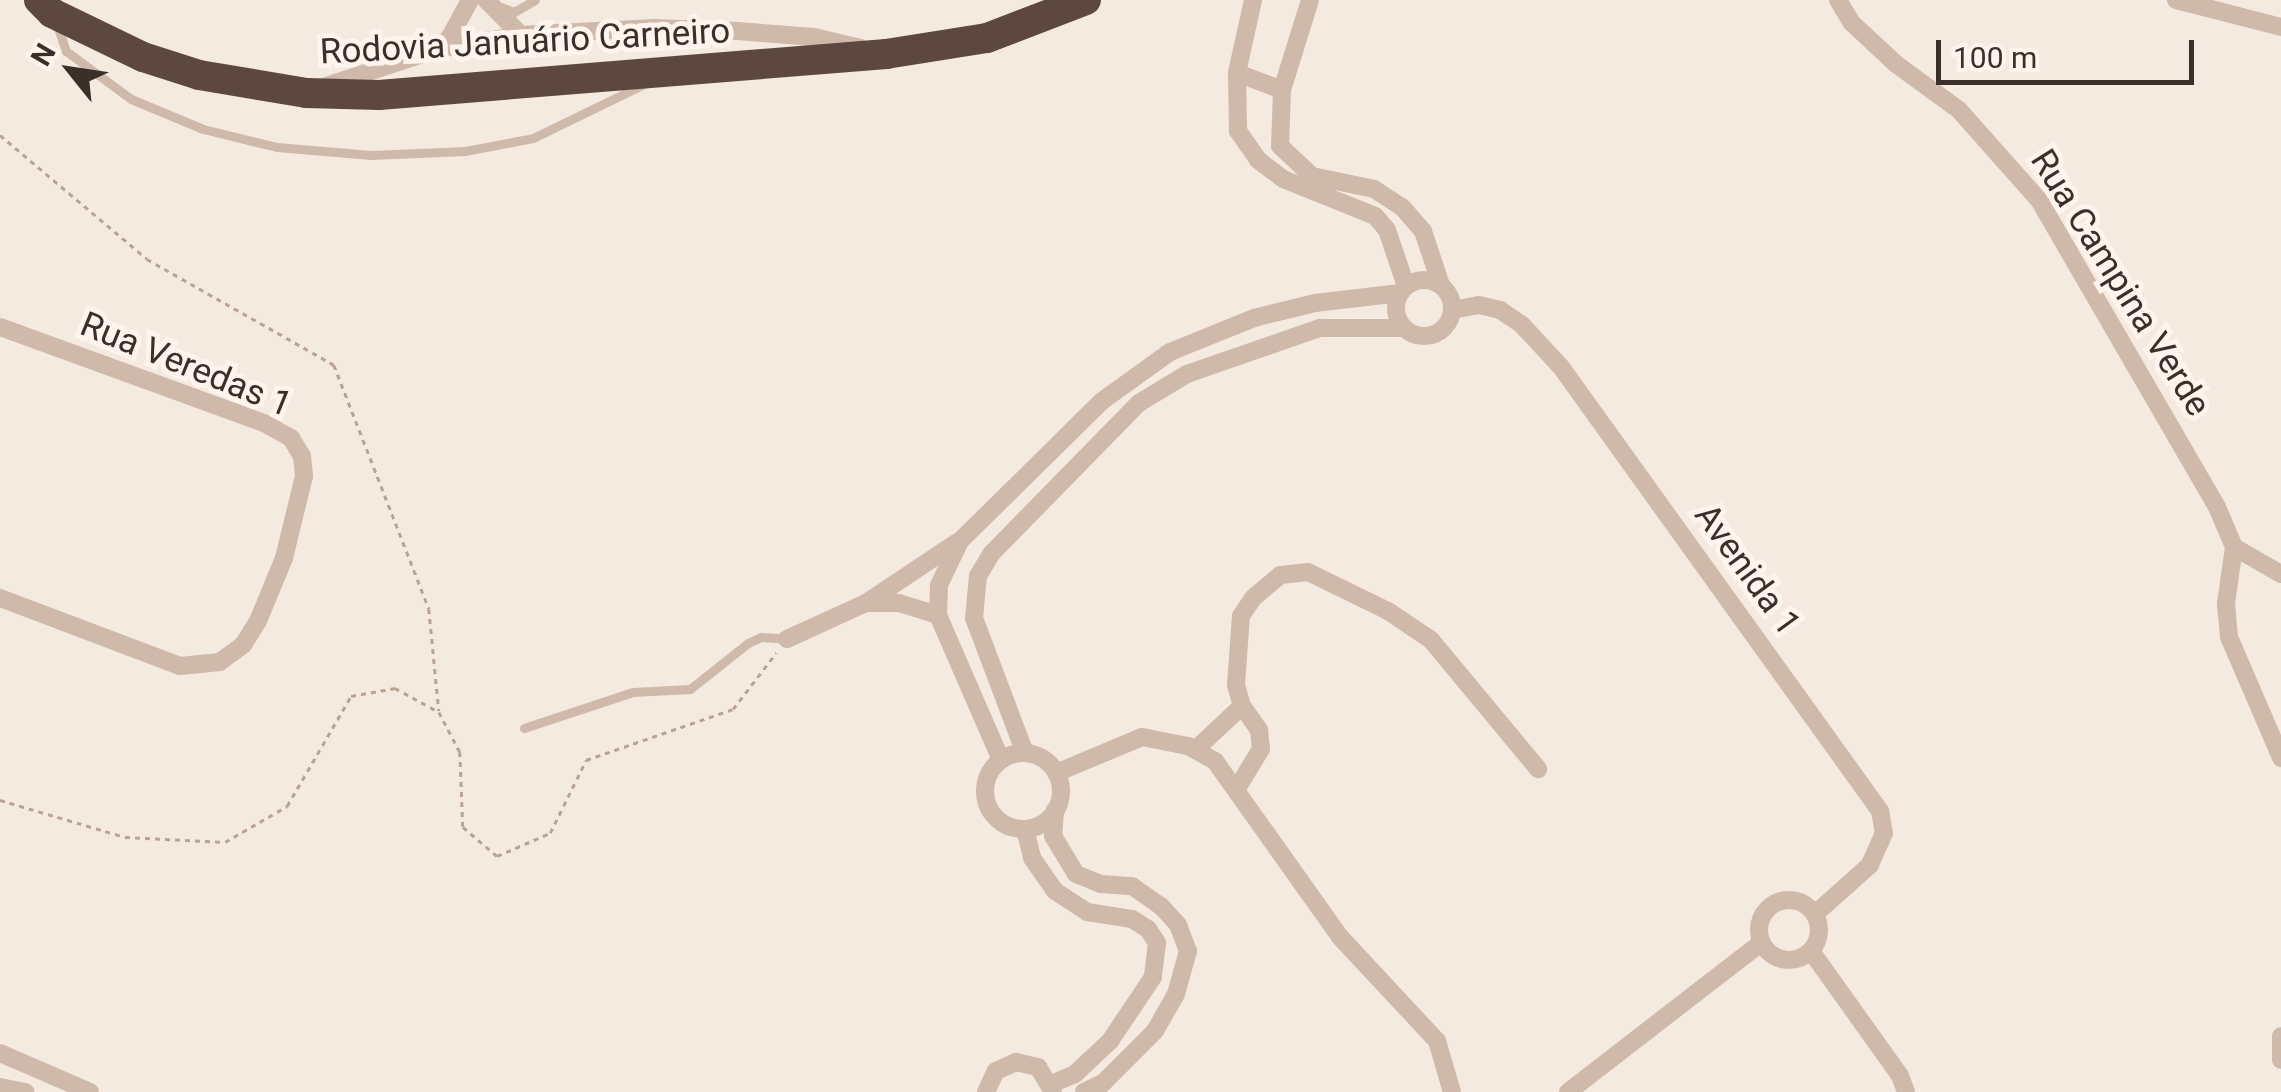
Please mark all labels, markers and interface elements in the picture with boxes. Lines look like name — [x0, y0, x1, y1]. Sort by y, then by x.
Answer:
street label: Rodovia Januário Carneiro — [319, 10, 731, 74]
north arrow — [20, 20, 120, 120]
scale bar — [1941, 20, 2198, 82]
text: N — [24, 38, 63, 72]
text: 100 m — [1953, 40, 2037, 75]
street label: Rua Campina Verde — [2021, 142, 2219, 424]
street label: Rua Veredas 1 — [74, 304, 298, 426]
street label: Avenida 1 — [1685, 496, 1809, 644]

